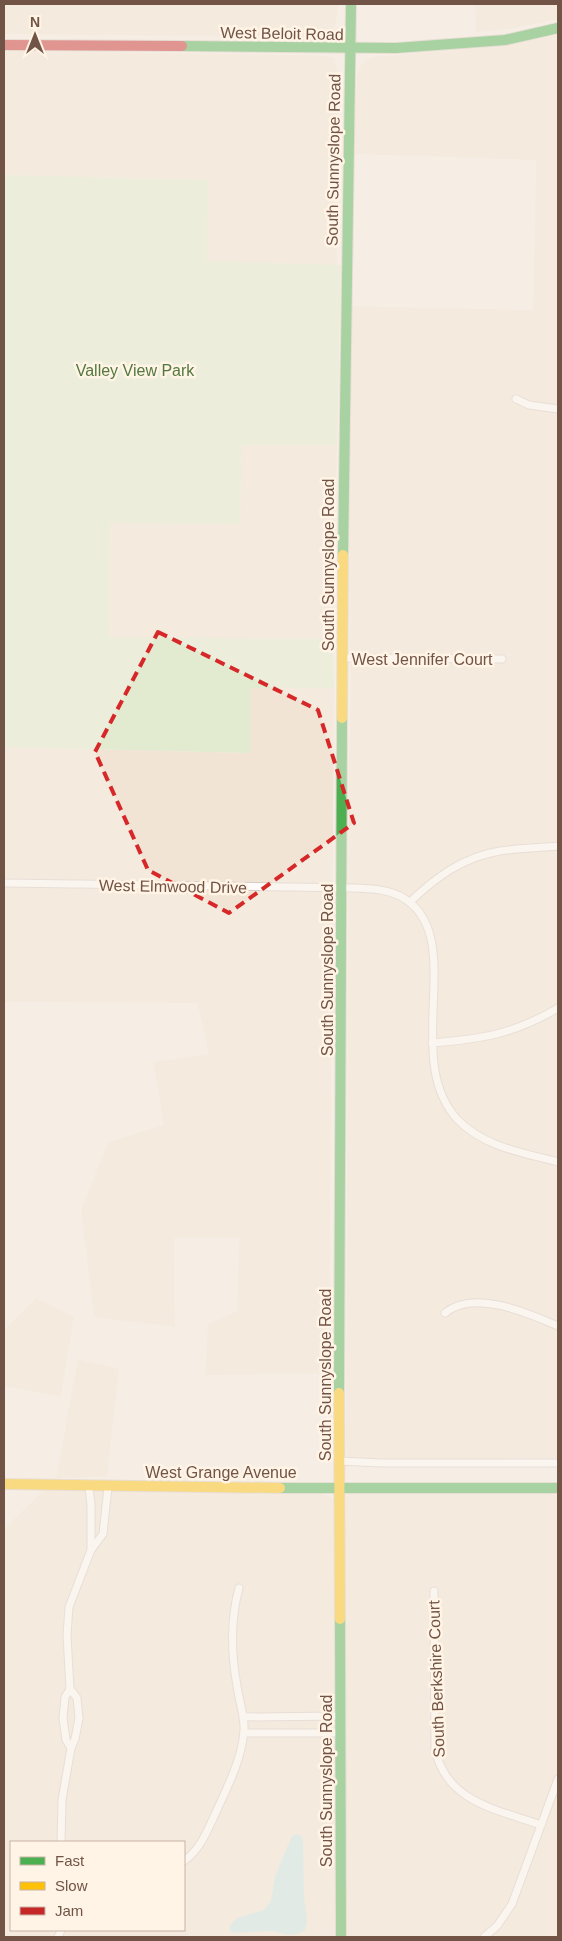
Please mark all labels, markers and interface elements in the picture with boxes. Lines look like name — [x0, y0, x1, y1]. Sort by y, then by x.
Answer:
north arrow — [10, 10, 60, 60]
text: N — [30, 14, 40, 30]
street label: West Beloit Road — [220, 24, 344, 43]
street label: South Sunnyslope Road — [323, 74, 344, 246]
park label: Valley View Park — [76, 362, 195, 379]
street label: South Sunnyslope Road — [320, 479, 337, 651]
street label: West Jennifer Court — [351, 651, 493, 668]
street label: West Elmwood Drive — [99, 877, 247, 896]
street label: South Sunnyslope Road — [319, 884, 336, 1056]
street label: South Sunnyslope Road — [317, 1289, 334, 1461]
street label: West Grange Avenue — [145, 1464, 297, 1481]
street label: South Berkshire Court — [425, 1599, 448, 1758]
street label: South Sunnyslope Road — [318, 1695, 335, 1867]
legend — [10, 1841, 185, 1931]
text: Fast — [55, 1852, 85, 1869]
text: Slow — [55, 1877, 88, 1894]
text: Jam — [55, 1902, 83, 1919]

